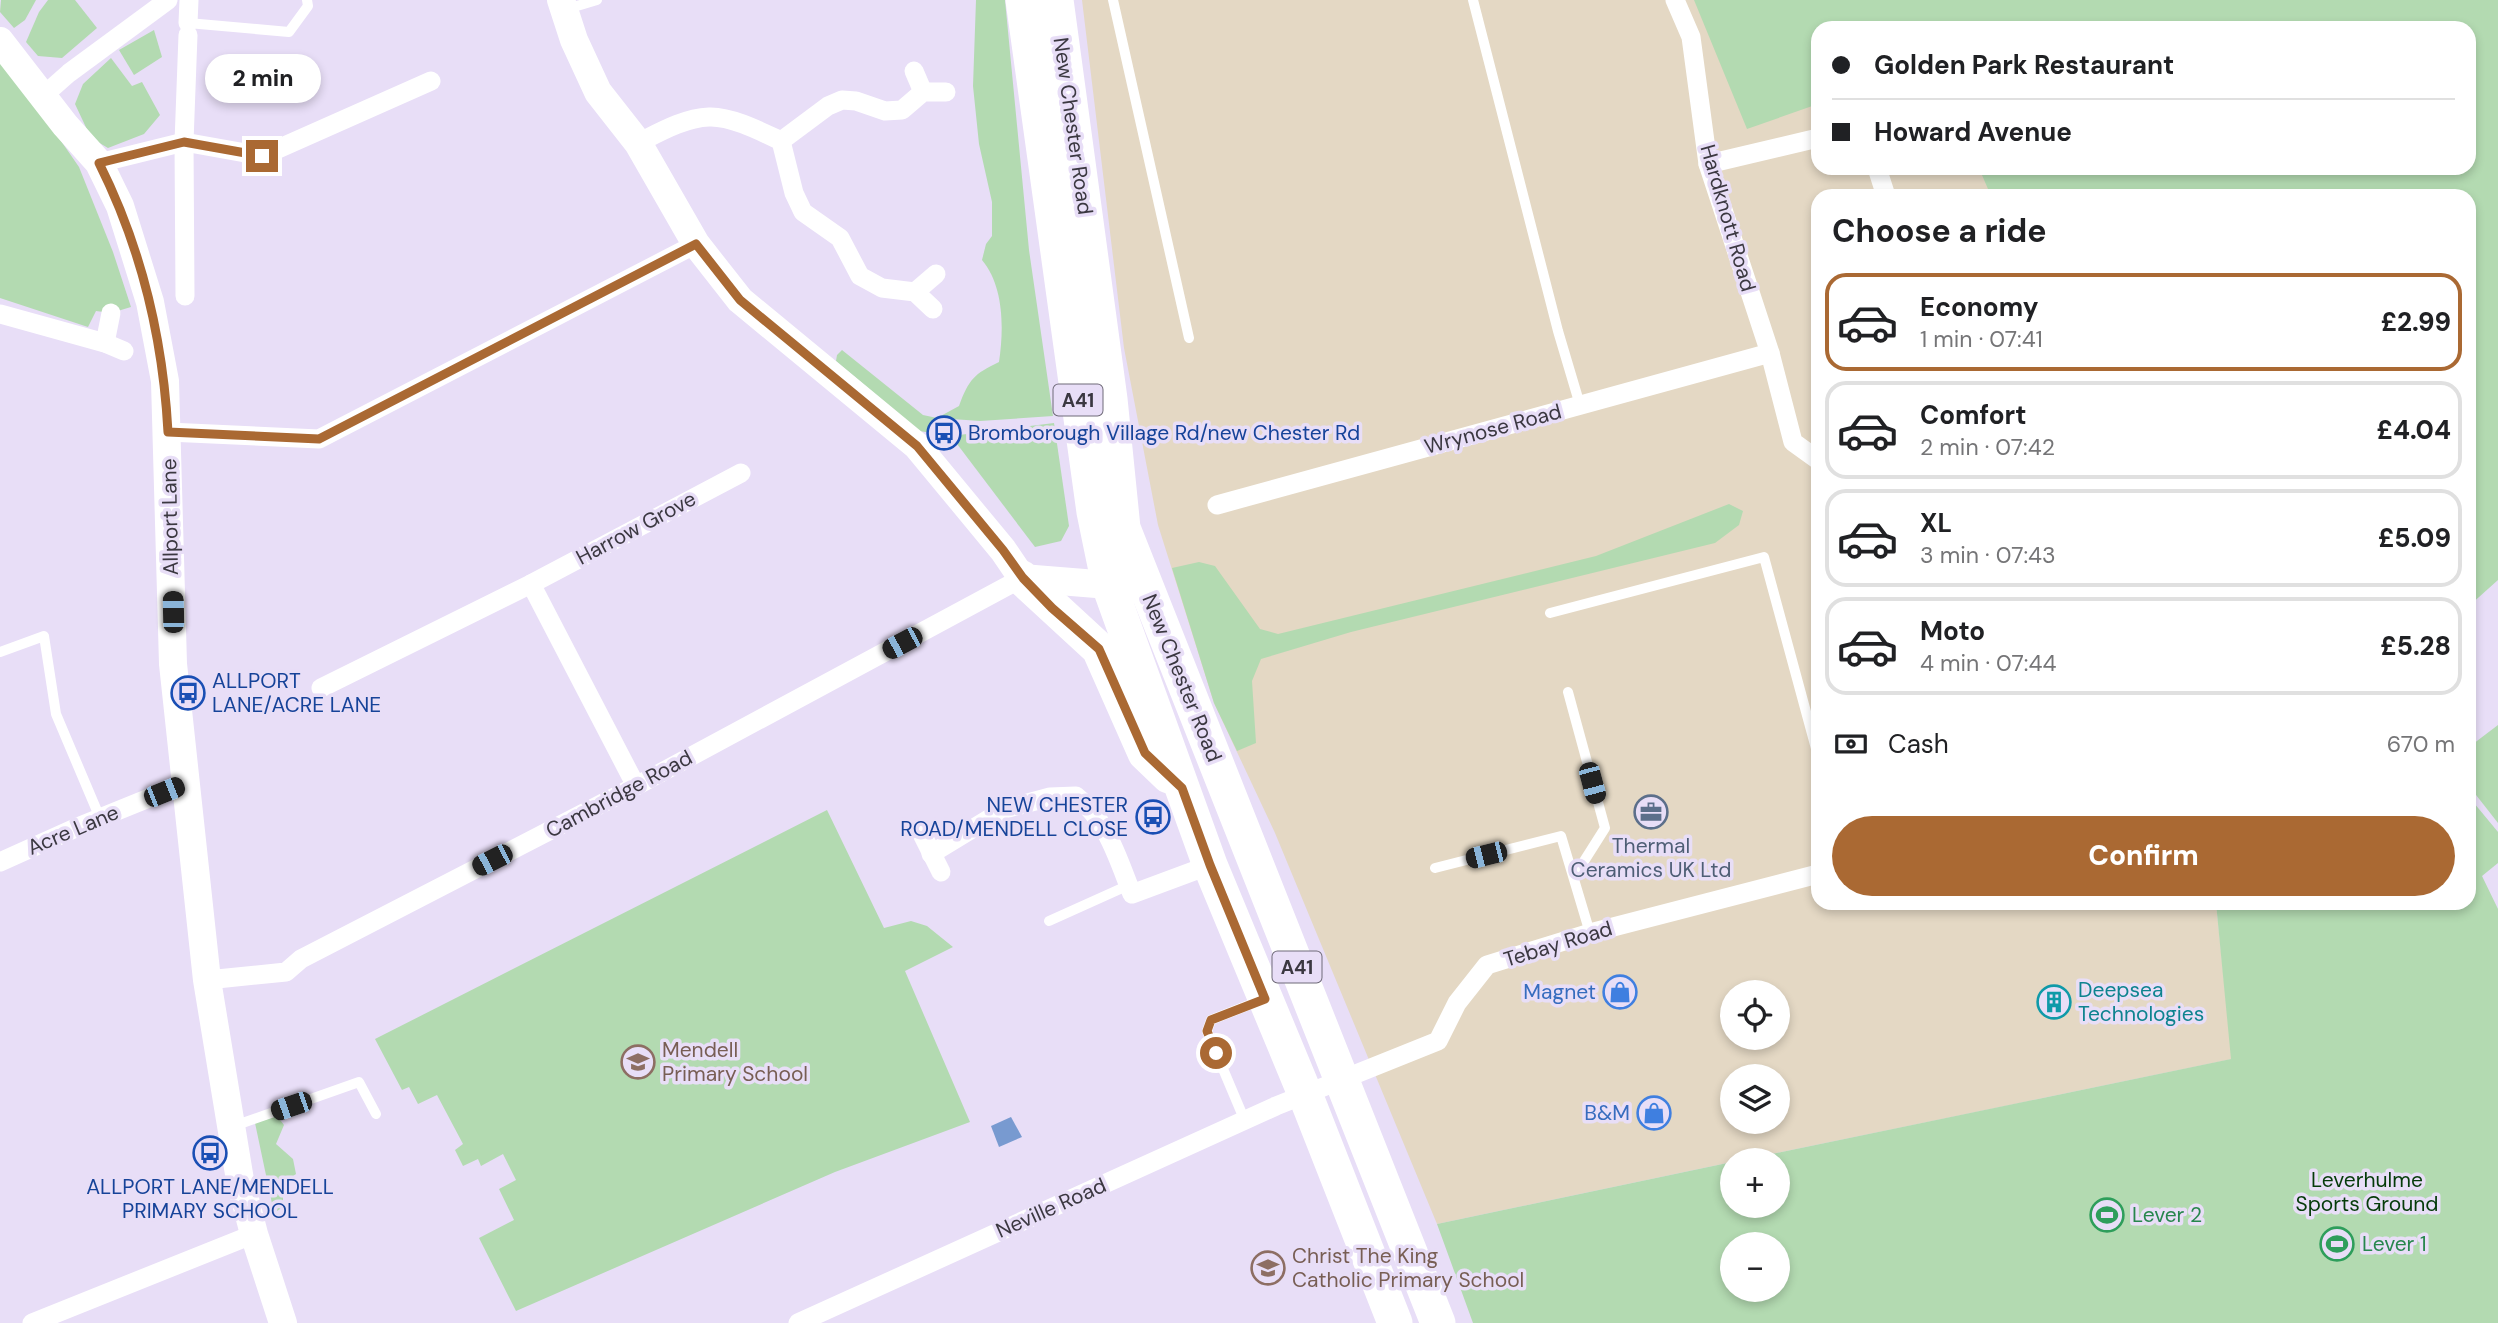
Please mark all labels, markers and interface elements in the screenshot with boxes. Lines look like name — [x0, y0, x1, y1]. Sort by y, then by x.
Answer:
street label: New Chester Road — [1047, 35, 1099, 217]
text: Golden Park Restaurant — [1874, 48, 2174, 82]
callout: 2 min — [204, 54, 320, 104]
text: 2 min — [232, 63, 294, 93]
text: Howard Avenue — [1874, 115, 2072, 149]
route end — [246, 140, 278, 172]
street label: Hardknott Road — [1694, 141, 1762, 295]
text: Choose a ride — [1832, 210, 2047, 252]
text: Economy — [1920, 290, 2038, 324]
icon: car — [1836, 291, 1899, 354]
text: £2.99 — [2381, 305, 2451, 339]
text: 1 min · 07:41 — [1920, 324, 2043, 354]
road number: A41 — [1054, 384, 1102, 416]
street label: Wrynose Road — [1421, 397, 1565, 461]
text: Comfort — [1920, 398, 2026, 432]
icon: car — [1836, 399, 1899, 462]
text: £4.04 — [2377, 413, 2451, 447]
bus stop icon: Bromborough Village Rd/new Chester Rd — [925, 414, 963, 452]
place label: Bromborough Village Rd/new Chester Rd — [968, 419, 1360, 447]
text: 2 min · 07:42 — [1920, 432, 2055, 462]
street label: Allport Lane — [155, 458, 185, 576]
street label: Harrow Grove — [571, 485, 701, 571]
text: XL — [1920, 506, 1952, 540]
icon: car — [1836, 507, 1899, 570]
text: £5.09 — [2378, 521, 2451, 555]
text: 3 min · 07:43 — [1920, 540, 2056, 570]
street label: New Chester Road — [1136, 590, 1228, 766]
car — [163, 591, 184, 633]
text: Moto — [1920, 614, 1985, 648]
icon: car — [1836, 615, 1899, 678]
car — [879, 624, 926, 662]
text: £5.28 — [2380, 629, 2451, 663]
text: 4 min · 07:44 — [1920, 648, 2056, 678]
place label: ALLPORT LANE/ACRE LANE — [212, 667, 381, 719]
bus stop icon: ALLPORT LANE/ACRE LANE — [169, 674, 207, 712]
icon: cash — [1832, 725, 1870, 763]
text: Cash — [1888, 727, 1949, 761]
text: 670 m — [2387, 729, 2455, 759]
street label: Cambridge Road — [541, 744, 697, 844]
car — [1577, 760, 1608, 806]
car — [141, 774, 188, 810]
place label: NEW CHESTER ROAD/MENDELL CLOSE — [900, 791, 1128, 843]
office icon: Thermal Ceramics UK Ltd — [1632, 793, 1670, 831]
street label: Acre Lane — [23, 798, 123, 862]
bus stop icon: NEW CHESTER ROAD/MENDELL CLOSE — [1134, 798, 1172, 836]
button: Confirm — [1832, 816, 2455, 896]
place label: Thermal Ceramics UK Ltd — [1571, 832, 1731, 884]
car — [1464, 840, 1509, 870]
car — [469, 841, 516, 879]
street label: Tebay Road — [1500, 914, 1616, 974]
road number: A41 — [1272, 951, 1322, 982]
shop icon: Magnet — [1601, 973, 1639, 1011]
place label: Deepsea Technologies — [2078, 976, 2204, 1028]
place label: Magnet — [1523, 978, 1596, 1006]
map controls — [1720, 980, 1790, 1302]
button: locate — [1720, 980, 1790, 1050]
building icon: Deepsea Technologies — [2035, 983, 2073, 1021]
place label: Mendell Primary School — [662, 1036, 808, 1088]
route start — [1200, 1037, 1232, 1069]
school or university icon: Mendell Primary School — [619, 1043, 657, 1081]
button: layers — [1720, 1064, 1790, 1134]
car — [268, 1089, 315, 1123]
shop icon: B&M — [1635, 1094, 1673, 1132]
place label: B&M — [1584, 1099, 1630, 1127]
bus stop icon: ALLPORT LANE/MENDELL PRIMARY SCHOOL — [191, 1134, 229, 1172]
button: + — [1720, 1148, 1790, 1218]
park label: Leverhulme Sports Ground — [2296, 1166, 2438, 1218]
street label: Neville Road — [991, 1171, 1111, 1245]
place label: ALLPORT LANE/MENDELL PRIMARY SCHOOL — [86, 1173, 334, 1225]
sports icon: Lever 2 — [2088, 1196, 2126, 1234]
place label: Lever 2 — [2132, 1201, 2202, 1229]
sports icon: Lever 1 — [2318, 1225, 2356, 1263]
place label: Lever 1 — [2362, 1230, 2427, 1258]
button: − — [1720, 1232, 1790, 1302]
place label: Christ The King Catholic Primary School — [1292, 1242, 1524, 1294]
school or university icon: Christ The King Catholic Primary School — [1249, 1249, 1287, 1287]

